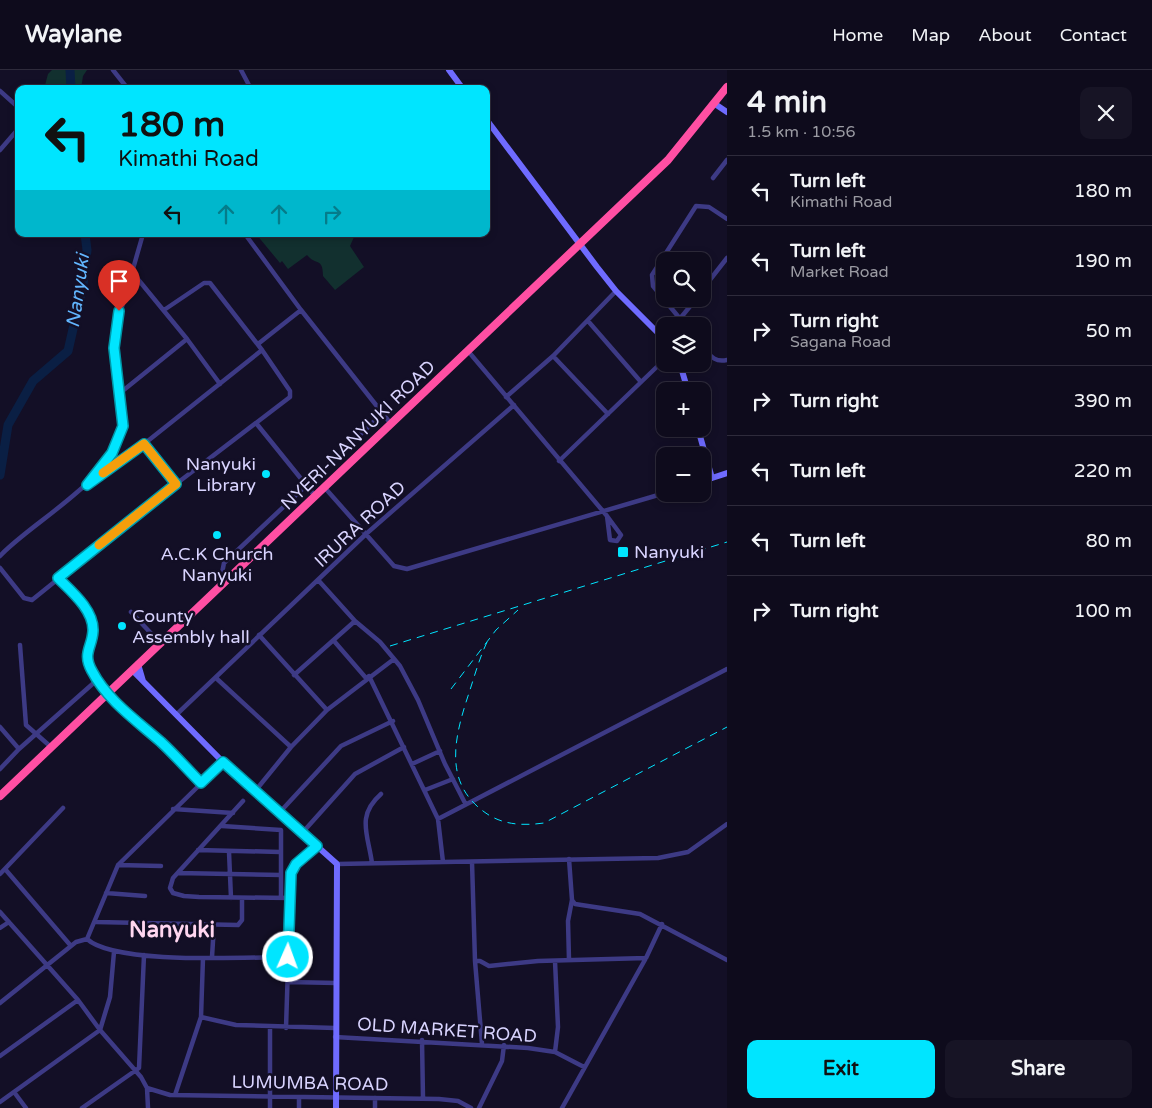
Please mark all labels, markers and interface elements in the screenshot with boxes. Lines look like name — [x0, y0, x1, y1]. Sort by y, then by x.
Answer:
text: Waylane — [25, 20, 122, 49]
text: Home — [832, 24, 883, 46]
text: Map — [911, 24, 950, 46]
text: About — [978, 24, 1032, 46]
text: Contact — [1060, 24, 1127, 46]
text: 4 min — [747, 84, 827, 121]
button: close — [1080, 87, 1132, 139]
text: 180 m — [118, 104, 225, 146]
icon: left — [35, 105, 100, 170]
text: 1.5 km · 10:56 — [747, 122, 856, 142]
text: Kimathi Road — [118, 146, 259, 172]
text: Turn left — [790, 170, 866, 192]
icon: left — [747, 177, 775, 205]
text: 180 m — [1074, 180, 1132, 202]
text: Kimathi Road — [790, 192, 892, 212]
icon: left — [159, 200, 187, 228]
icon: ahead — [212, 200, 240, 228]
icon: ahead — [265, 200, 293, 228]
icon: right — [318, 200, 346, 228]
text: Turn left — [790, 240, 866, 262]
icon: left — [747, 247, 775, 275]
water label: Nanyuki — [62, 250, 94, 329]
text: 190 m — [1074, 250, 1132, 272]
map controls — [656, 252, 711, 502]
button: search — [656, 252, 711, 307]
pin — [98, 260, 140, 311]
text: Market Road — [790, 262, 889, 282]
icon: arrive — [105, 267, 133, 295]
text: Turn right — [790, 310, 878, 332]
button: layers — [656, 317, 711, 372]
icon: right — [747, 317, 775, 345]
text: 50 m — [1086, 320, 1132, 342]
text: Sagana Road — [790, 332, 891, 352]
street label: NYERI-NANYUKI ROAD — [276, 355, 440, 515]
button: + — [656, 382, 711, 437]
icon: right — [747, 387, 775, 415]
text: Turn right — [790, 390, 878, 412]
text: 390 m — [1074, 390, 1132, 412]
button: − — [656, 447, 711, 502]
place label: Nanyuki Library — [186, 453, 256, 496]
icon: left — [747, 457, 775, 485]
text: Turn left — [790, 460, 866, 482]
text: 220 m — [1074, 460, 1132, 482]
marker: Nanyuki Library — [260, 468, 272, 480]
street label: IRURA ROAD — [310, 476, 410, 572]
icon: left — [747, 527, 775, 555]
marker: A.C.K Church Nanyuki — [211, 529, 223, 541]
text: Turn left — [790, 530, 866, 552]
text: 80 m — [1086, 530, 1132, 552]
place label: Nanyuki — [634, 541, 704, 563]
place label: A.C.K Church Nanyuki — [160, 543, 274, 586]
marker: Nanyuki — [616, 545, 630, 559]
icon: right — [747, 597, 775, 625]
text: Turn right — [790, 600, 878, 622]
text: 100 m — [1074, 600, 1132, 622]
place label: County Assembly hall — [132, 605, 250, 648]
marker: County Assembly hall — [116, 620, 128, 632]
district label: Nanyuki — [129, 917, 215, 943]
position arrow — [261, 930, 313, 982]
street label: OLD MARKET ROAD — [356, 1013, 538, 1047]
button: Exit — [747, 1040, 935, 1098]
button: Share — [945, 1040, 1132, 1098]
street label: LUMUMBA ROAD — [231, 1071, 389, 1095]

